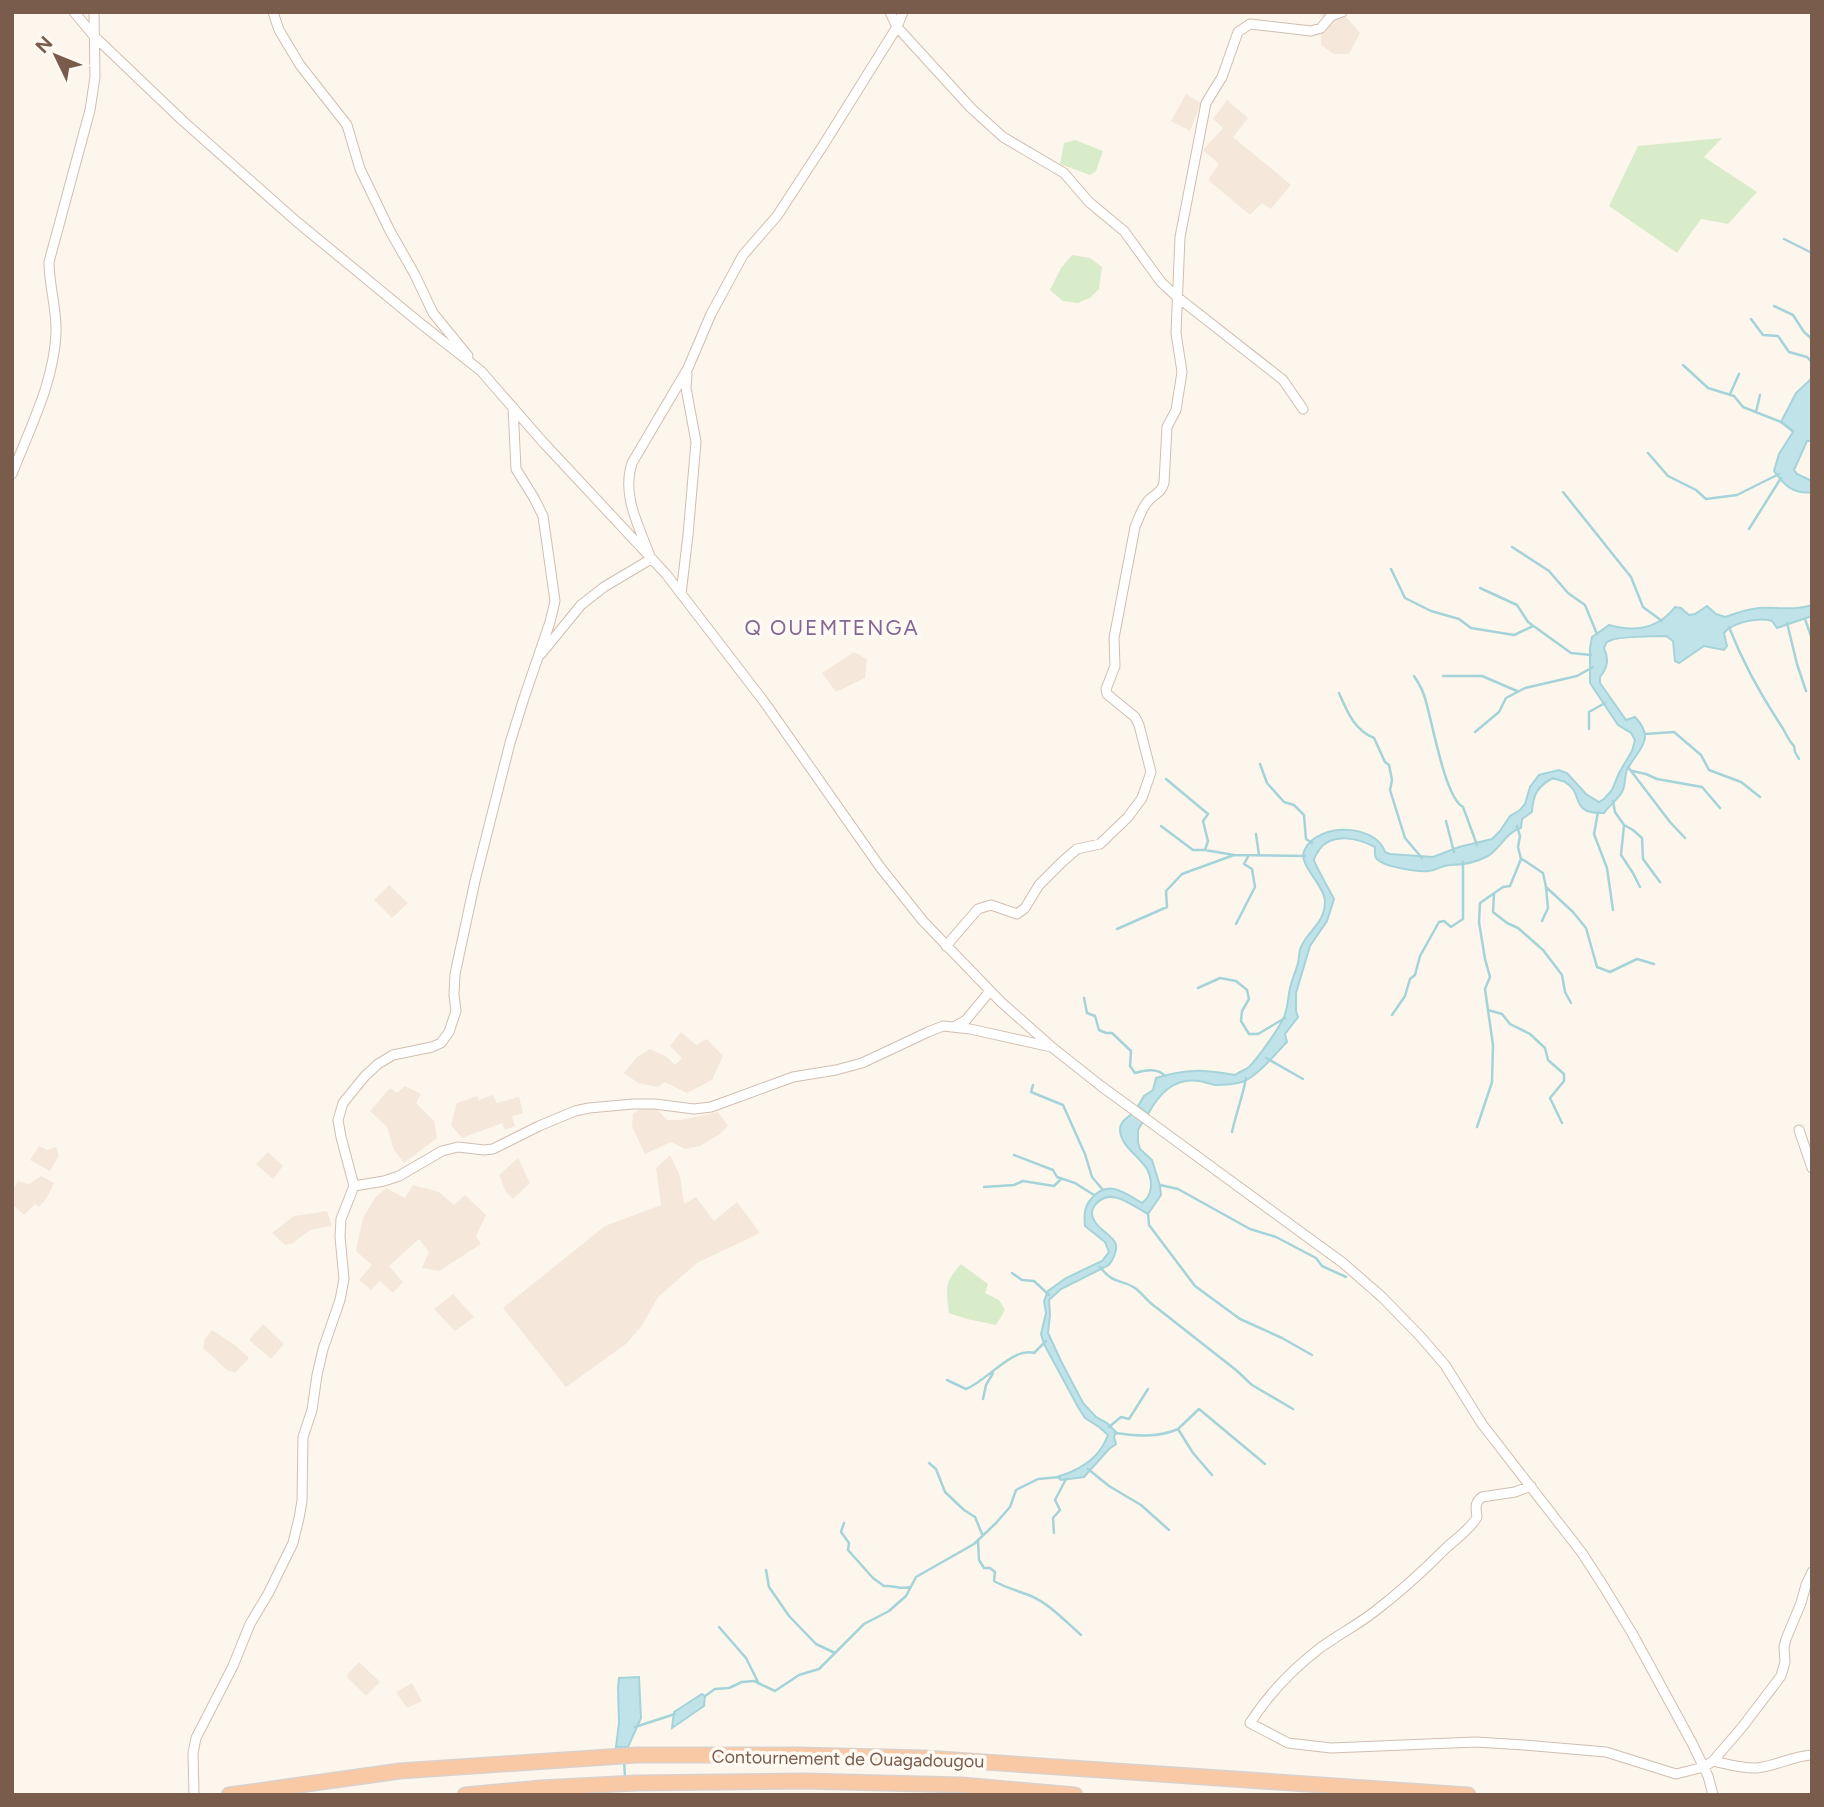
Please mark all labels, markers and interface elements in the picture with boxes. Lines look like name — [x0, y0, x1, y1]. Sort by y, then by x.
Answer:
north arrow — [21, 21, 91, 91]
text: N — [31, 32, 57, 58]
district label: Q OUEMTENGA — [744, 615, 920, 640]
street label: Contournement de Ouagadougou — [711, 1746, 985, 1772]

